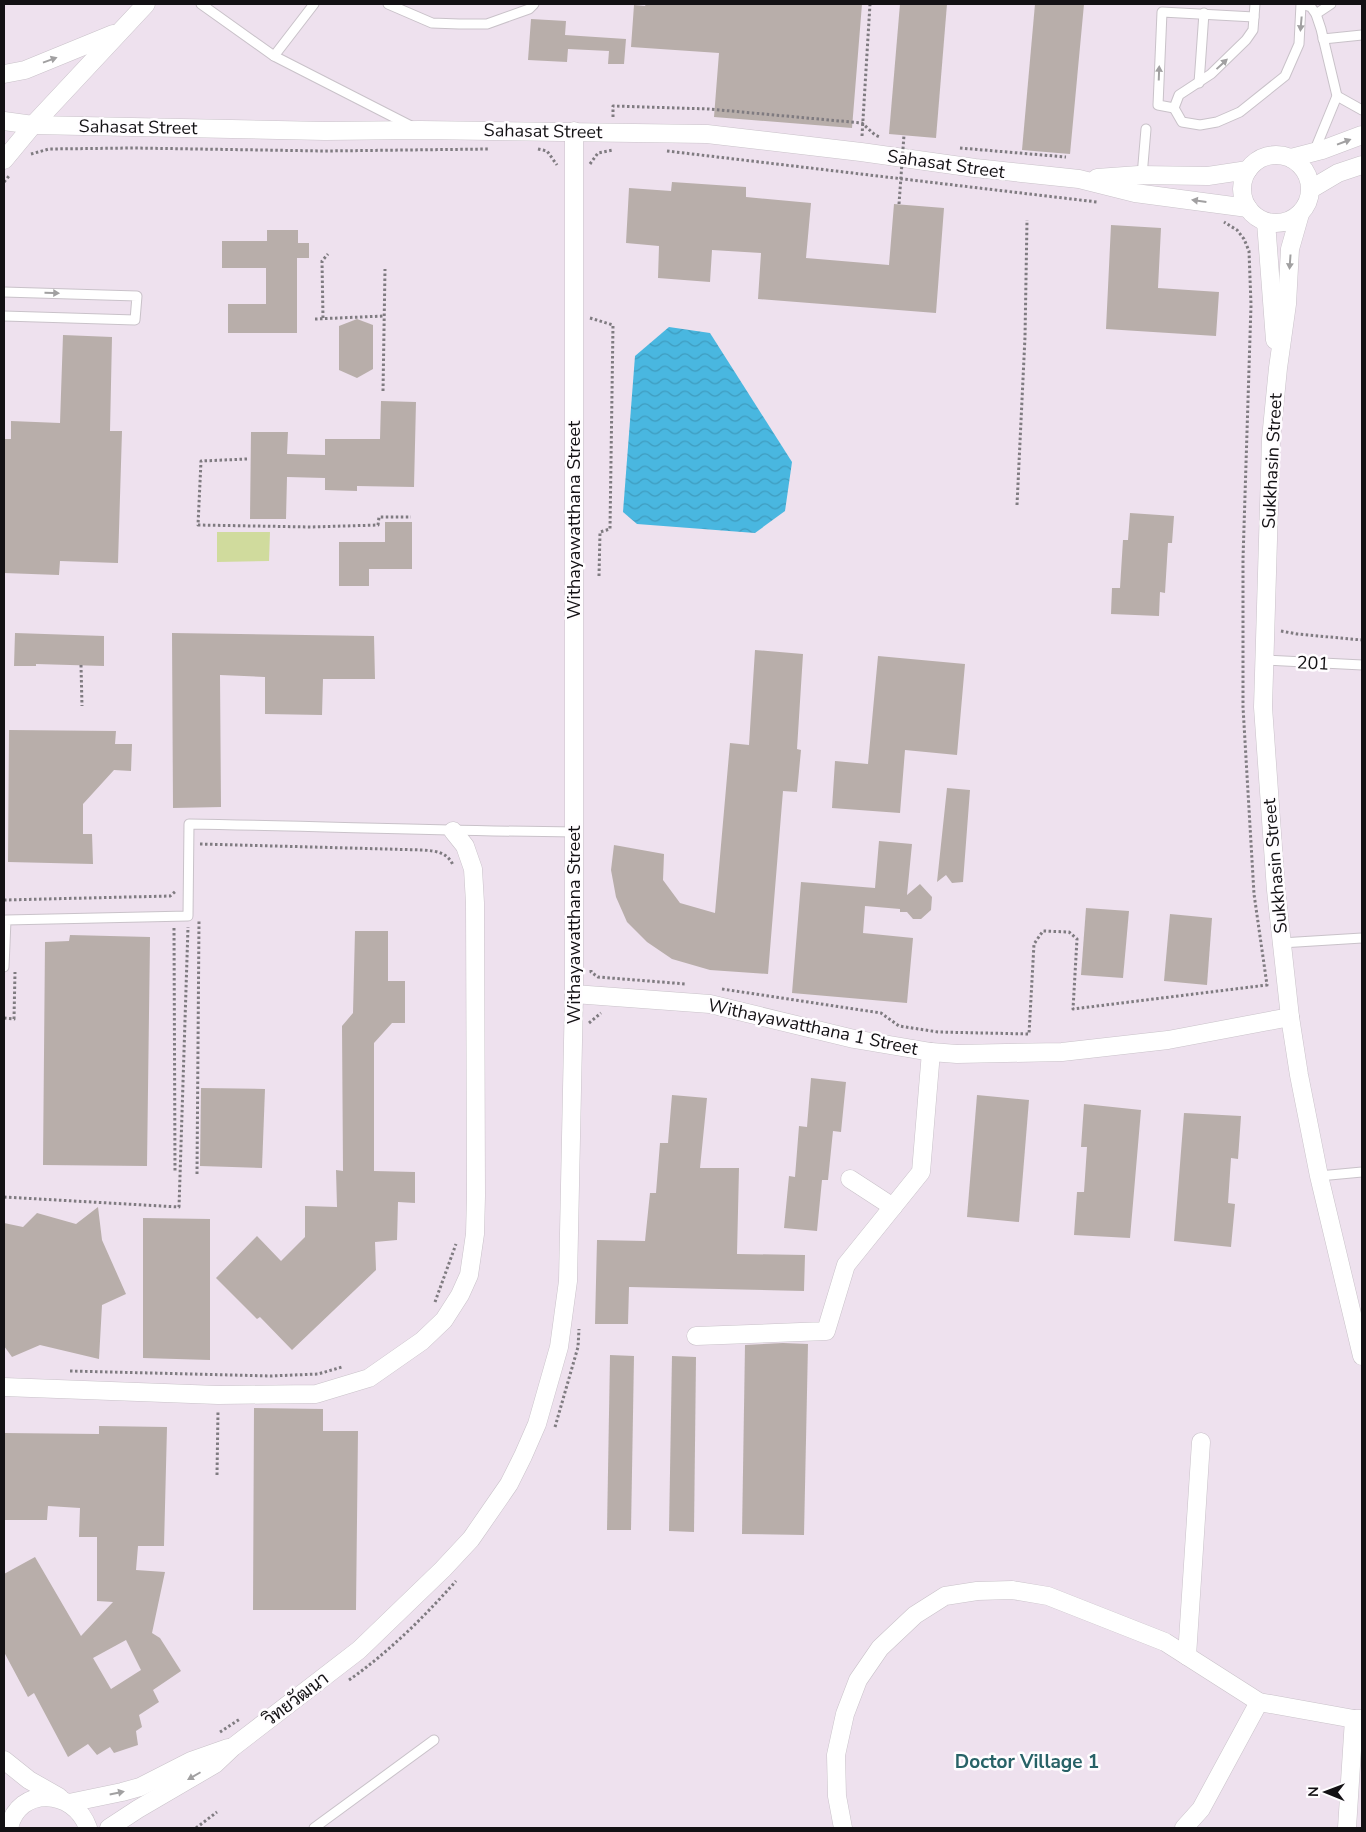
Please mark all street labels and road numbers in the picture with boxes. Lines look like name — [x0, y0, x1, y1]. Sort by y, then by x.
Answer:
street label: Sahasat Street — [78, 114, 198, 140]
street label: Sahasat Street — [483, 118, 603, 144]
street label: Sahasat Street — [886, 144, 1007, 184]
street label: Sukkhasin Street — [1256, 392, 1288, 529]
street label: Withayawatthana Street — [562, 420, 586, 619]
street label: 201 — [1296, 650, 1330, 676]
street label: Sukkhasin Street — [1257, 797, 1293, 935]
street label: Withayawatthana Street — [562, 825, 586, 1024]
street label: Withayawatthana 1 Street — [706, 993, 921, 1061]
street label: วิทยวัฒนา — [258, 1667, 333, 1732]

